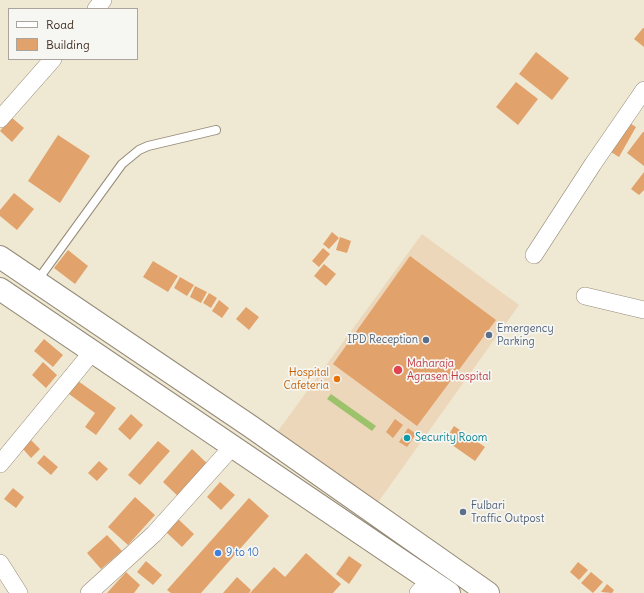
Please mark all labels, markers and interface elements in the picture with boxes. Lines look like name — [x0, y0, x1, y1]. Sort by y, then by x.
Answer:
legend — [8, 8, 138, 60]
text: Road — [46, 17, 74, 32]
text: Building — [46, 37, 90, 52]
place label: Emergency Parking — [497, 322, 554, 348]
marker: Emergency Parking — [484, 330, 494, 340]
place label: IPD Reception — [347, 333, 418, 347]
marker: IPD Reception — [421, 335, 431, 345]
place label: Maharaja Agrasen Hospital — [407, 357, 491, 383]
marker: Maharaja Agrasen Hospital — [392, 364, 404, 376]
place label: Hospital Cafeteria — [284, 366, 329, 392]
marker: Hospital Cafeteria — [332, 374, 342, 384]
place label: Security Room — [415, 431, 488, 445]
marker: Security Room — [402, 433, 412, 443]
place label: Fulbari Traffic Outpost — [471, 499, 544, 525]
marker: Fulbari Traffic Outpost — [458, 507, 468, 517]
place label: 9 to 10 — [226, 546, 259, 560]
marker: 9 to 10 — [213, 548, 223, 558]

